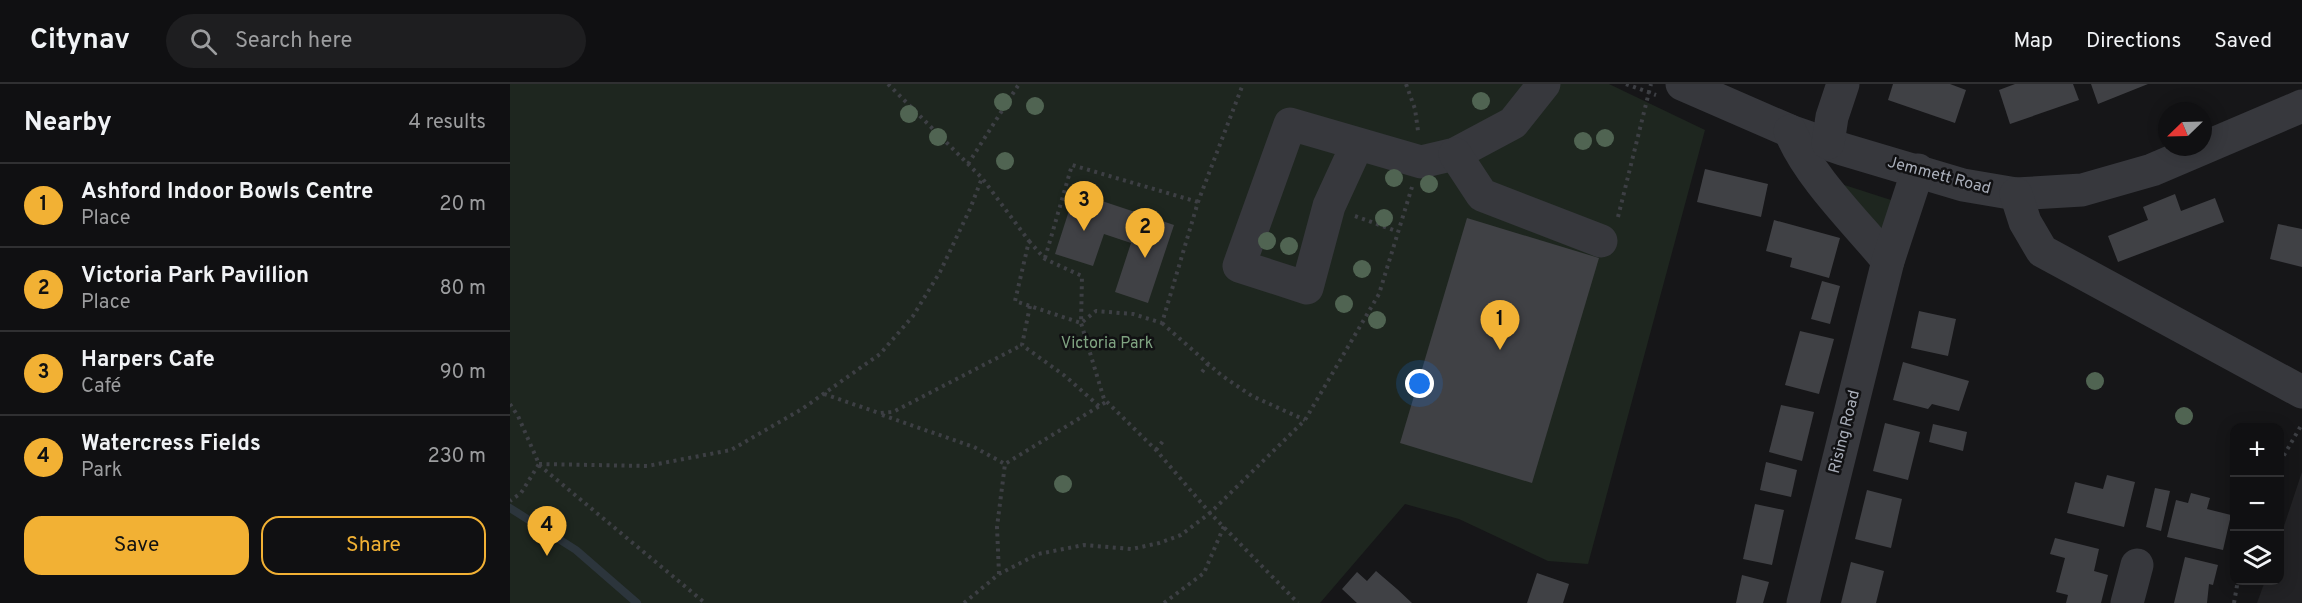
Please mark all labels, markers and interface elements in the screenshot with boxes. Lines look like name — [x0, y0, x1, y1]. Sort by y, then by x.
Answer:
search box — [166, 14, 586, 68]
text: Citynav — [30, 23, 130, 59]
icon: search — [187, 25, 220, 58]
text: Search here — [235, 28, 352, 55]
text: Map — [2013, 28, 2053, 55]
text: Directions — [2086, 28, 2181, 55]
text: Saved — [2214, 28, 2272, 55]
north arrow — [2158, 102, 2212, 156]
text: Nearby — [24, 107, 112, 140]
text: 4 results — [409, 110, 486, 136]
street label: Jemmett Road — [1885, 153, 1993, 199]
text: Ashford Indoor Bowls Centre — [81, 179, 373, 206]
pin: 3 — [1064, 182, 1104, 231]
text: 1 — [40, 192, 48, 218]
text: 20 m — [439, 192, 486, 218]
text: Place — [81, 206, 131, 232]
pin: 2 — [1126, 208, 1164, 258]
text: Victoria Park Pavillion — [81, 263, 309, 290]
text: 2 — [37, 276, 50, 302]
text: 80 m — [440, 276, 486, 302]
text: Place — [81, 290, 131, 316]
pin: 1 — [1480, 300, 1520, 350]
park label: Victoria Park — [1061, 334, 1153, 354]
text: Harpers Cafe — [81, 347, 215, 374]
text: 3 — [38, 360, 50, 386]
text: 90 m — [440, 360, 486, 386]
your location — [1405, 369, 1434, 398]
text: Café — [81, 374, 121, 400]
street label: Rising Road — [1825, 388, 1865, 476]
map controls — [2230, 423, 2284, 585]
button: + — [2230, 423, 2284, 477]
text: Watercress Fields — [81, 431, 261, 458]
text: 4 — [37, 444, 50, 470]
text: 230 m — [427, 444, 486, 470]
text: Park — [81, 458, 122, 484]
button: − — [2230, 477, 2284, 531]
pin: 4 — [528, 506, 567, 556]
button: Save — [24, 516, 249, 575]
button: Share — [261, 516, 486, 575]
button: layers — [2230, 531, 2284, 585]

